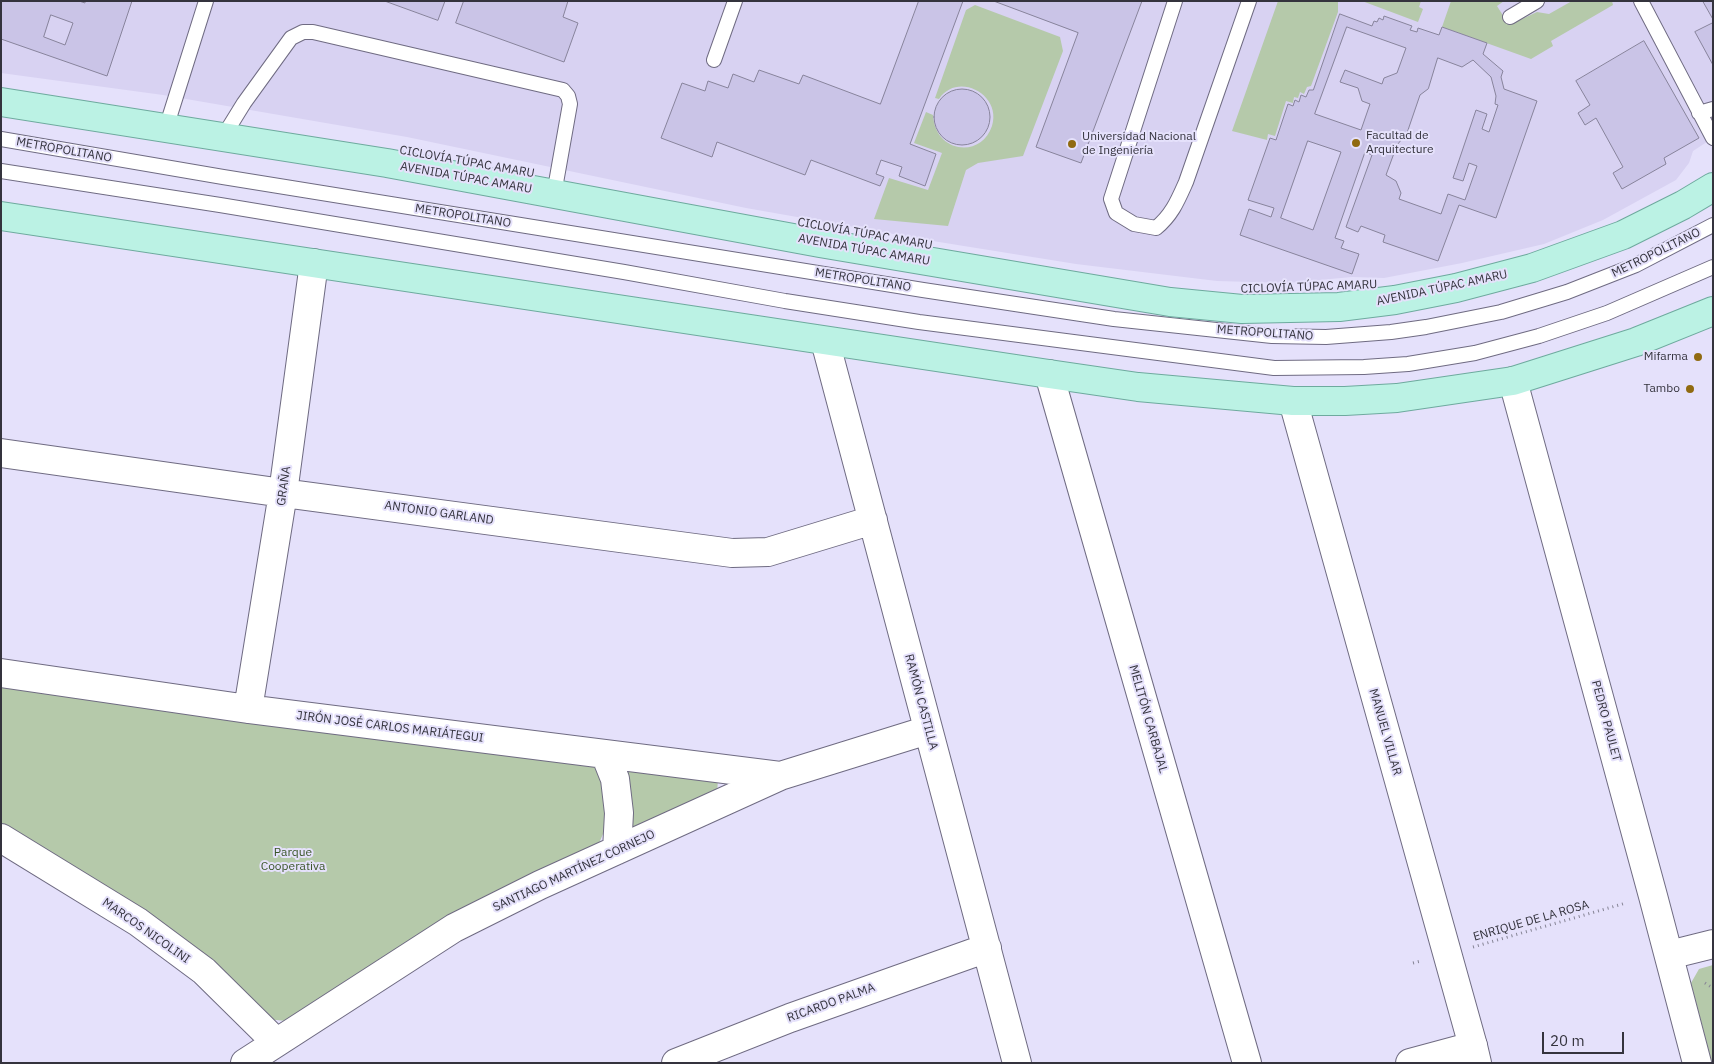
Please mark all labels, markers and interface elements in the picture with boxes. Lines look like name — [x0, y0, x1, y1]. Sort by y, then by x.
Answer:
place label: Facultad de Arquitecture — [1366, 129, 1434, 157]
place label: Universidad Nacional de Ingeniería — [1082, 130, 1196, 158]
street label: METROPOLITANO — [15, 134, 113, 166]
marker: Facultad de Arquitecture — [1350, 137, 1362, 149]
marker: Universidad Nacional de Ingeniería — [1066, 138, 1078, 150]
street label: CICLOVÍA TÚPAC AMARU — [398, 143, 536, 181]
street label: AVENIDA TÚPAC AMARU — [399, 159, 533, 197]
street label: METROPOLITANO — [414, 201, 512, 231]
street label: CICLOVÍA TÚPAC AMARU — [796, 215, 934, 253]
street label: METROPOLITANO — [1609, 225, 1703, 281]
street label: AVENIDA TÚPAC AMARU — [797, 231, 931, 269]
street label: METROPOLITANO — [814, 265, 912, 295]
street label: AVENIDA TÚPAC AMARU — [1375, 267, 1509, 309]
street label: CICLOVÍA TÚPAC AMARU — [1240, 277, 1378, 297]
street label: METROPOLITANO — [1216, 322, 1314, 344]
place label: Mifarma — [1644, 350, 1688, 364]
marker: Mifarma — [1692, 351, 1704, 363]
place label: Tambo — [1643, 382, 1680, 396]
marker: Tambo — [1684, 383, 1696, 395]
street label: GRAÑA — [274, 465, 294, 507]
street label: ANTONIO GARLAND — [383, 498, 495, 528]
street label: RAMÓN CASTILLA — [901, 653, 941, 751]
street label: MELITÓN CARBAJAL — [1126, 663, 1170, 775]
street label: PEDRO PAULET — [1588, 679, 1624, 763]
street label: MANUEL VILLAR — [1366, 687, 1404, 777]
street label: JIRÓN JOSÉ CARLOS MARIÁTEGUI — [296, 708, 484, 746]
street label: SANTIAGO MARTÍNEZ CORNEJO — [491, 827, 657, 915]
park label: Parque Cooperativa — [261, 846, 325, 874]
street label: MARCOS NICOLINI — [99, 895, 193, 967]
street label: ENRIQUE DE LA ROSA — [1471, 898, 1591, 944]
street label: RICARDO PALMA — [785, 980, 877, 1026]
scale bar — [1544, 1022, 1626, 1054]
text: 20 m — [1550, 1031, 1585, 1050]

